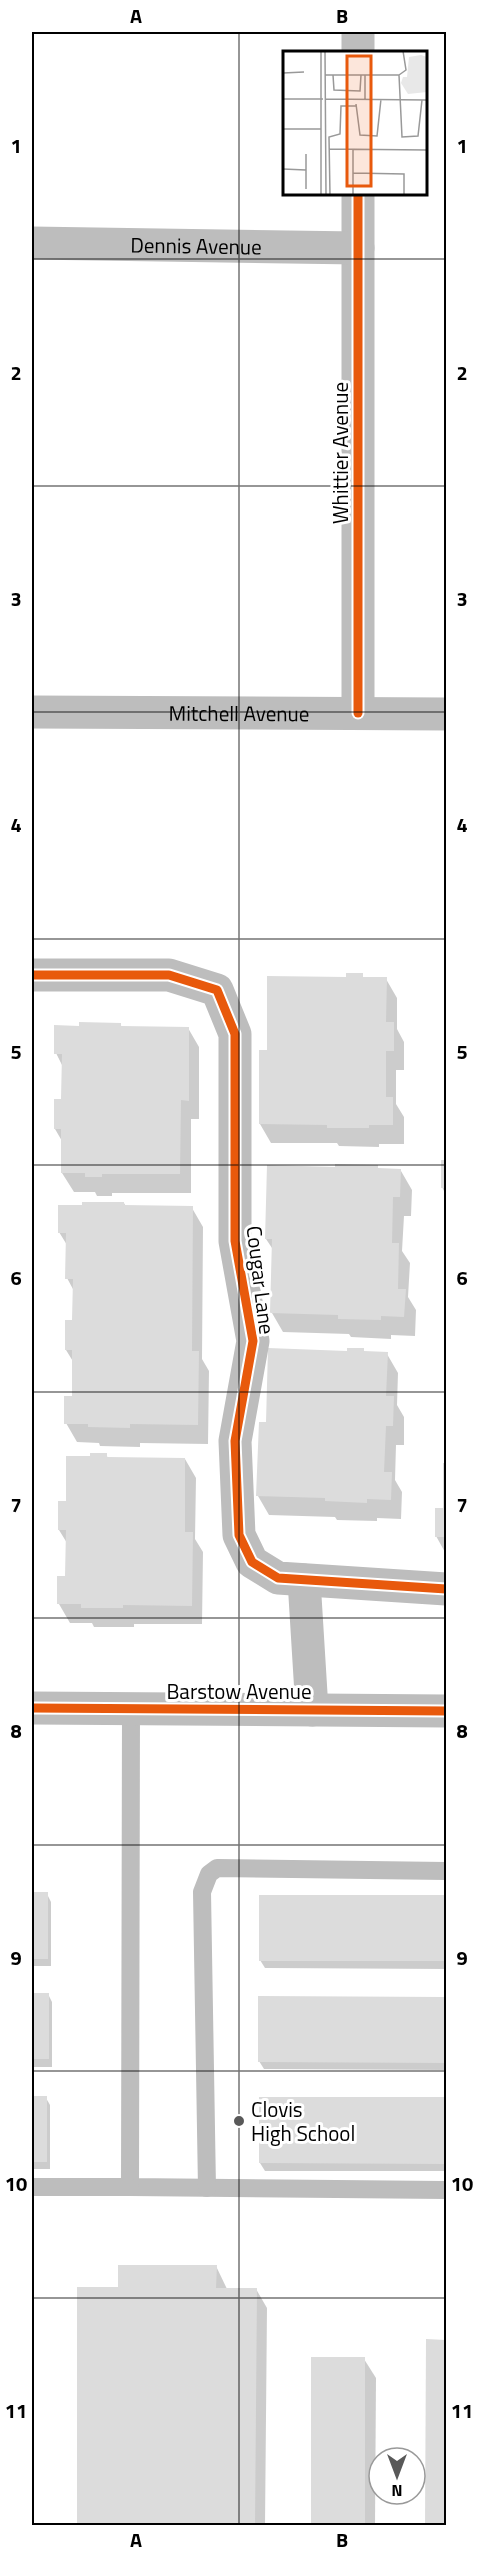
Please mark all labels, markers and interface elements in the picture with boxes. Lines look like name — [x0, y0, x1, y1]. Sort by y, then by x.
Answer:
text: A — [130, 0, 142, 31]
text: B — [336, 0, 348, 31]
inset map — [283, 51, 427, 195]
text: 1 — [10, 130, 22, 161]
text: 1 — [456, 130, 468, 161]
street label: Dennis Avenue — [130, 229, 262, 263]
text: 2 — [10, 357, 22, 388]
text: 2 — [456, 357, 468, 388]
street label: Whittier Avenue — [324, 382, 356, 524]
text: 3 — [10, 583, 22, 614]
text: 3 — [456, 583, 468, 614]
street label: Mitchell Avenue — [169, 697, 309, 729]
text: 4 — [10, 809, 22, 840]
text: 4 — [456, 809, 468, 840]
text: 5 — [10, 1036, 22, 1067]
text: 5 — [456, 1036, 468, 1067]
street label: Cougar Lane — [238, 1224, 284, 1336]
text: 6 — [10, 1262, 22, 1293]
text: 6 — [456, 1262, 468, 1293]
text: 7 — [10, 1489, 22, 1520]
text: 7 — [456, 1489, 468, 1520]
street label: Barstow Avenue — [166, 1675, 312, 1707]
text: 8 — [10, 1715, 22, 1746]
text: 8 — [456, 1715, 468, 1746]
text: 9 — [10, 1942, 22, 1973]
text: 9 — [456, 1942, 468, 1973]
place label: Clovis High School — [251, 2093, 355, 2149]
marker: Clovis High School — [232, 2114, 246, 2128]
text: 10 — [5, 2168, 27, 2199]
text: 10 — [451, 2168, 473, 2199]
text: 11 — [5, 2395, 27, 2426]
text: 11 — [451, 2395, 473, 2426]
north arrow — [367, 2446, 427, 2506]
text: N — [391, 2479, 403, 2503]
text: A — [130, 2524, 142, 2555]
text: B — [336, 2524, 348, 2555]

